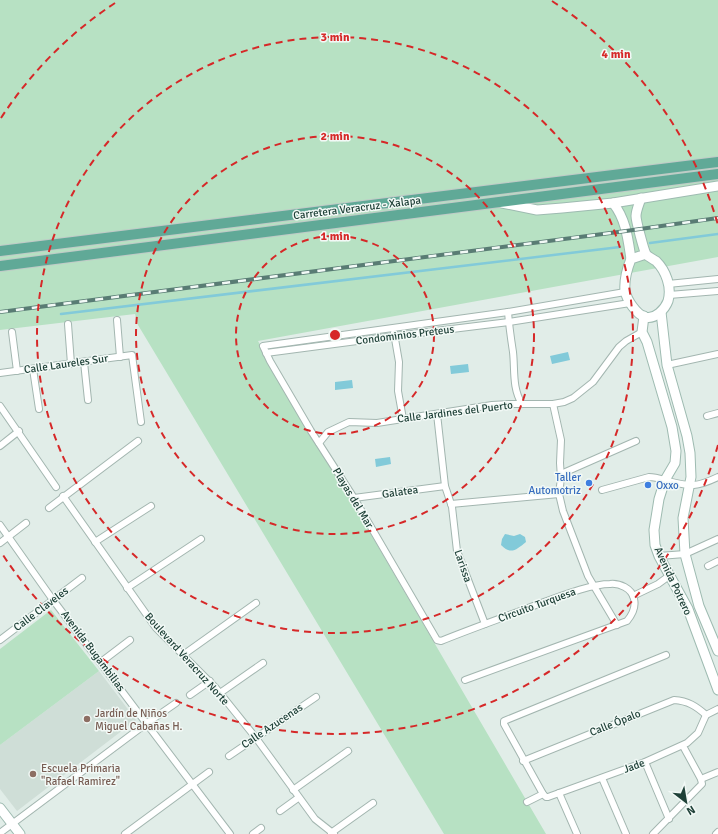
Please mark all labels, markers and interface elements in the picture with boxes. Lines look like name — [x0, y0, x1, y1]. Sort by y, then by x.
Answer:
text: 3 min — [321, 30, 350, 45]
text: 4 min — [602, 47, 631, 62]
text: 2 min — [321, 129, 350, 144]
street label: Carretera Veracruz - Xalapa — [292, 194, 422, 222]
text: 1 min — [321, 229, 350, 244]
street label: Condominios Preteus — [355, 322, 455, 347]
centre of rings — [328, 328, 342, 342]
street label: Calle Laureles Sur — [23, 352, 109, 376]
street label: Calle Jardines del Puerto — [396, 398, 514, 426]
street label: Playas del Mar — [330, 465, 376, 531]
place label: Taller Automotriz — [529, 471, 581, 497]
marker: Taller Automotriz — [584, 478, 594, 488]
place label: Oxxo — [656, 479, 679, 492]
marker: Oxxo — [643, 480, 653, 490]
street label: Galatea — [381, 483, 419, 501]
street label: Avenida Potrero — [651, 545, 695, 618]
street label: Larissa — [451, 548, 475, 584]
street label: Calle Claveles — [11, 584, 71, 634]
street label: Circuito Turquesa — [496, 585, 578, 625]
street label: Avenida Bugambilias — [58, 608, 128, 694]
street label: Boulevard Veracruz Norte — [142, 610, 232, 708]
street label: Calle Azucenas — [239, 701, 305, 751]
street label: Calle Ópalo — [587, 706, 643, 739]
place label: Jardín de Niños Miguel Cabañas H. — [95, 707, 183, 733]
marker: Jardín de Niños Miguel Cabañas H. — [82, 714, 92, 724]
street label: Jade — [622, 756, 646, 776]
place label: Escuela Primaria "Rafael Ramirez" — [41, 762, 121, 788]
marker: Escuela Primaria "Rafael Ramirez" — [28, 769, 38, 779]
north arrow — [666, 782, 706, 822]
text: N — [684, 803, 698, 818]

